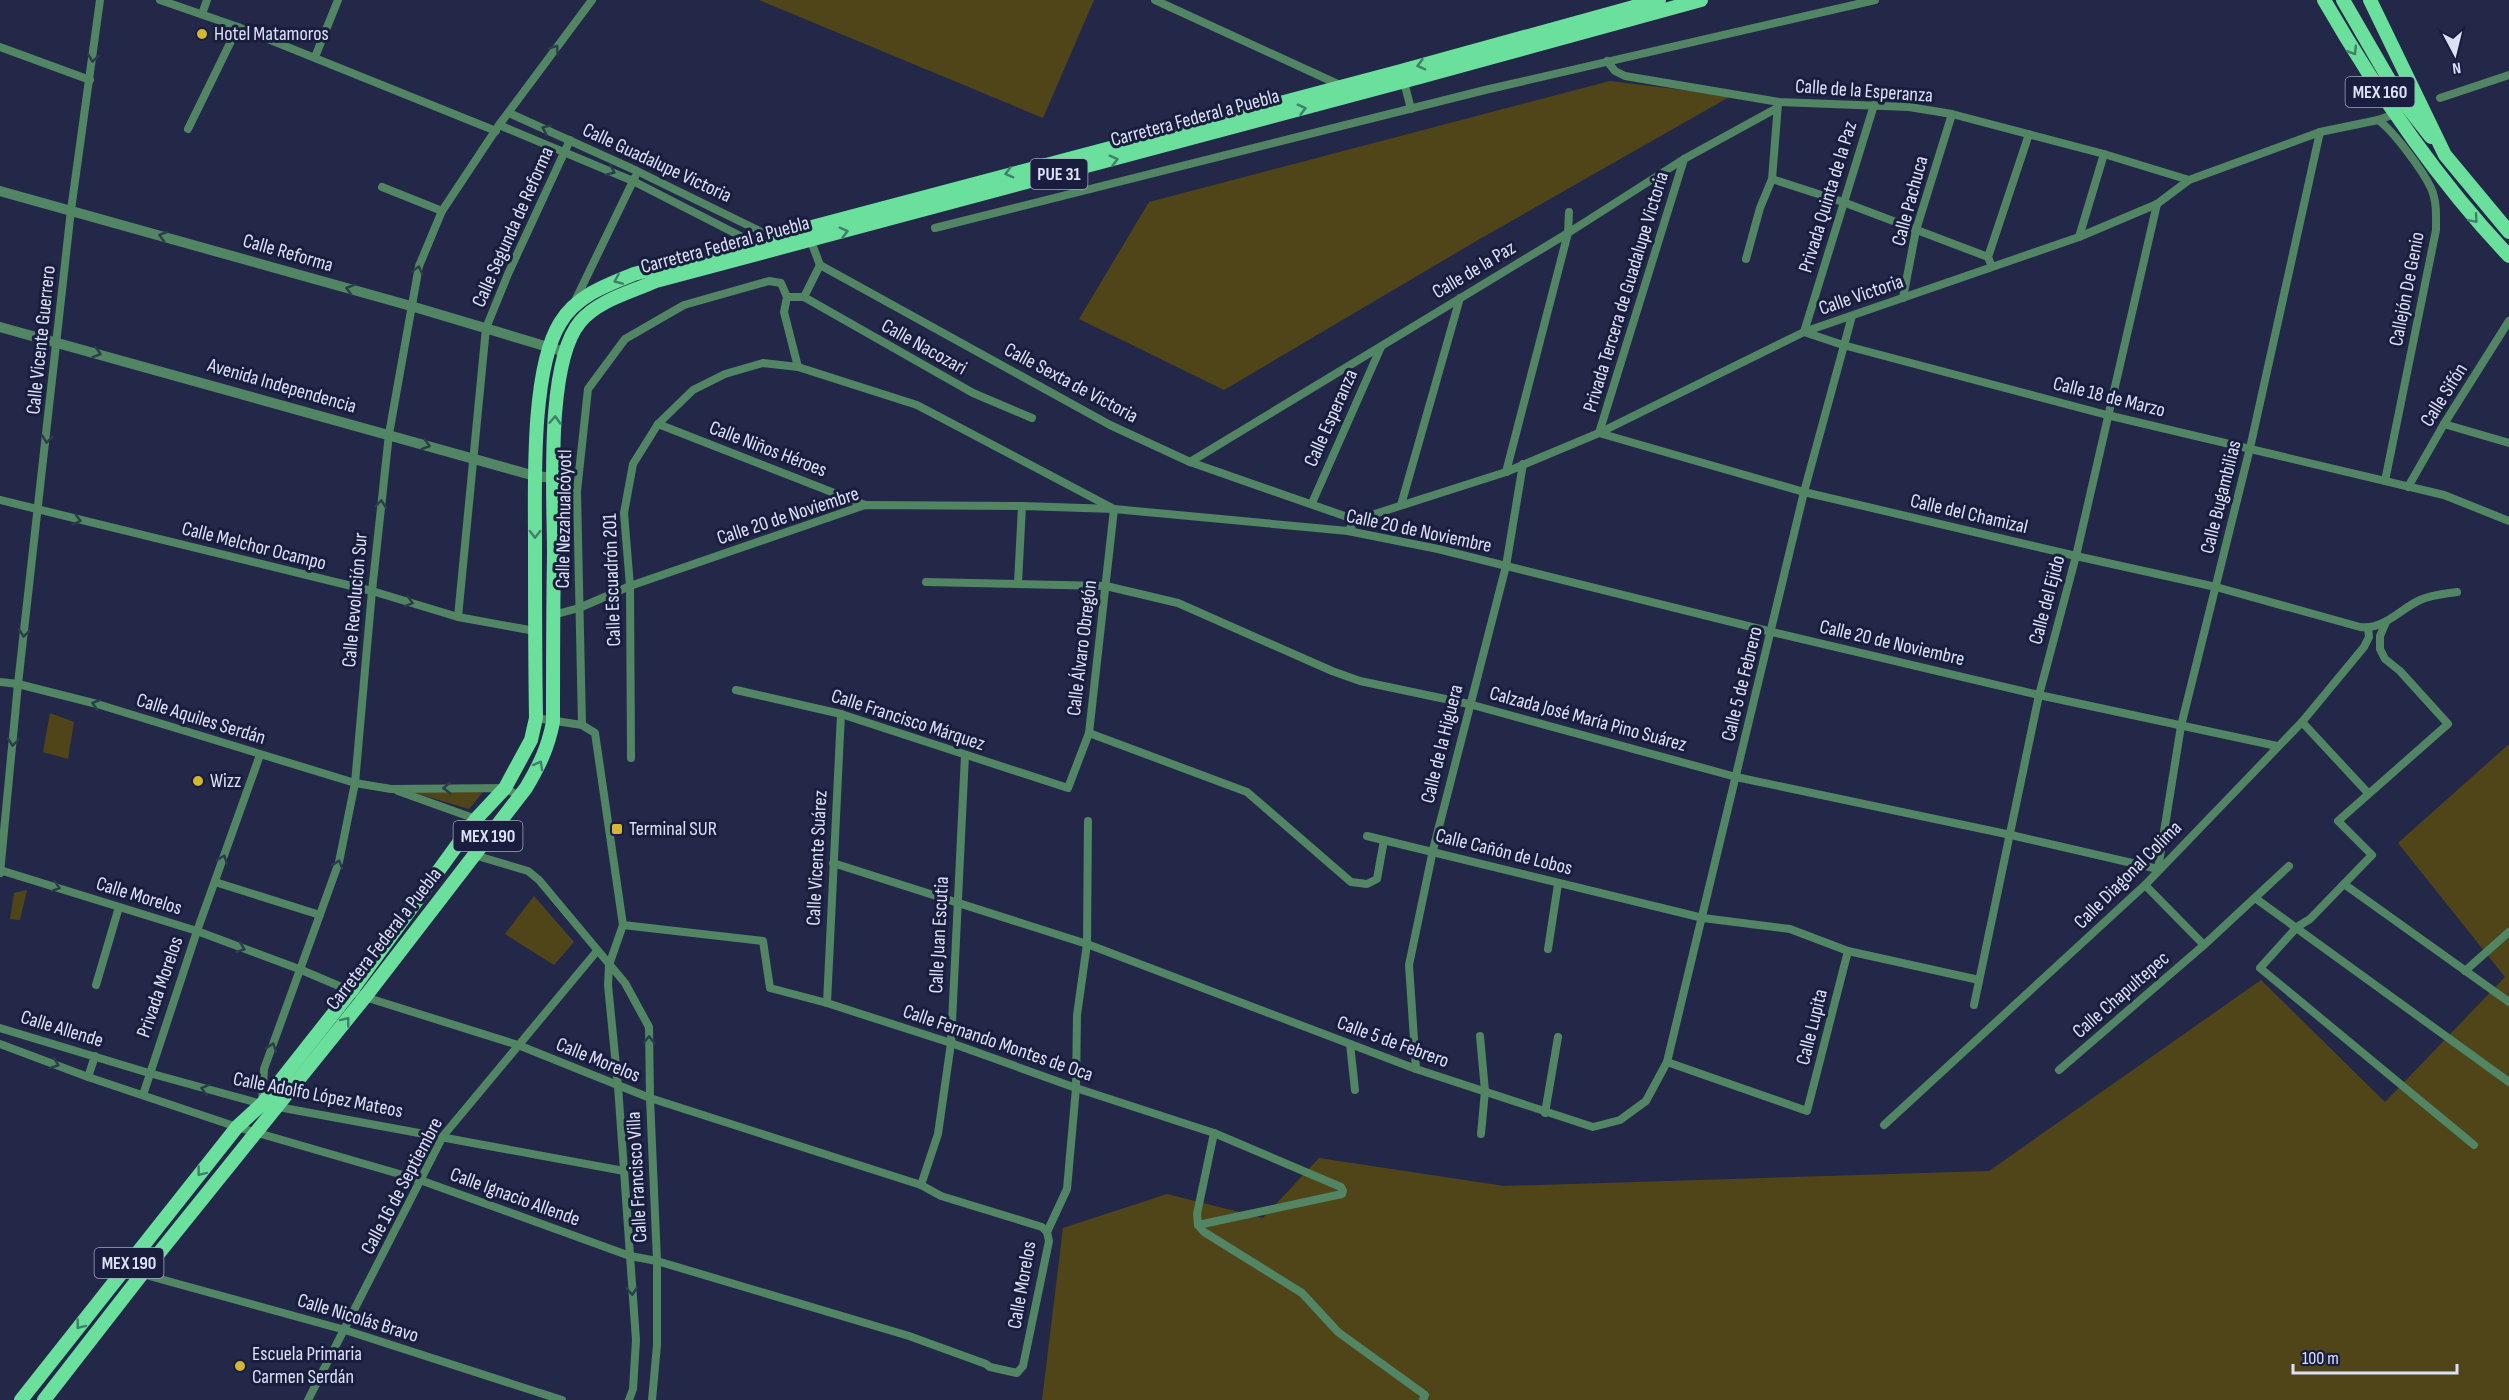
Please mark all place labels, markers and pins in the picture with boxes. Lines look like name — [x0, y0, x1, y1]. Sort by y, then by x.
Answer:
place label: Hotel Matamoros — [214, 22, 329, 46]
marker: Hotel Matamoros — [195, 27, 209, 41]
place label: Wizz — [210, 769, 241, 793]
marker: Wizz — [191, 774, 205, 788]
place label: Terminal SUR — [629, 817, 717, 841]
marker: Terminal SUR — [610, 822, 624, 836]
place label: Escuela Primaria Carmen Serdán — [252, 1342, 362, 1389]
marker: Escuela Primaria Carmen Serdán — [233, 1359, 247, 1373]

